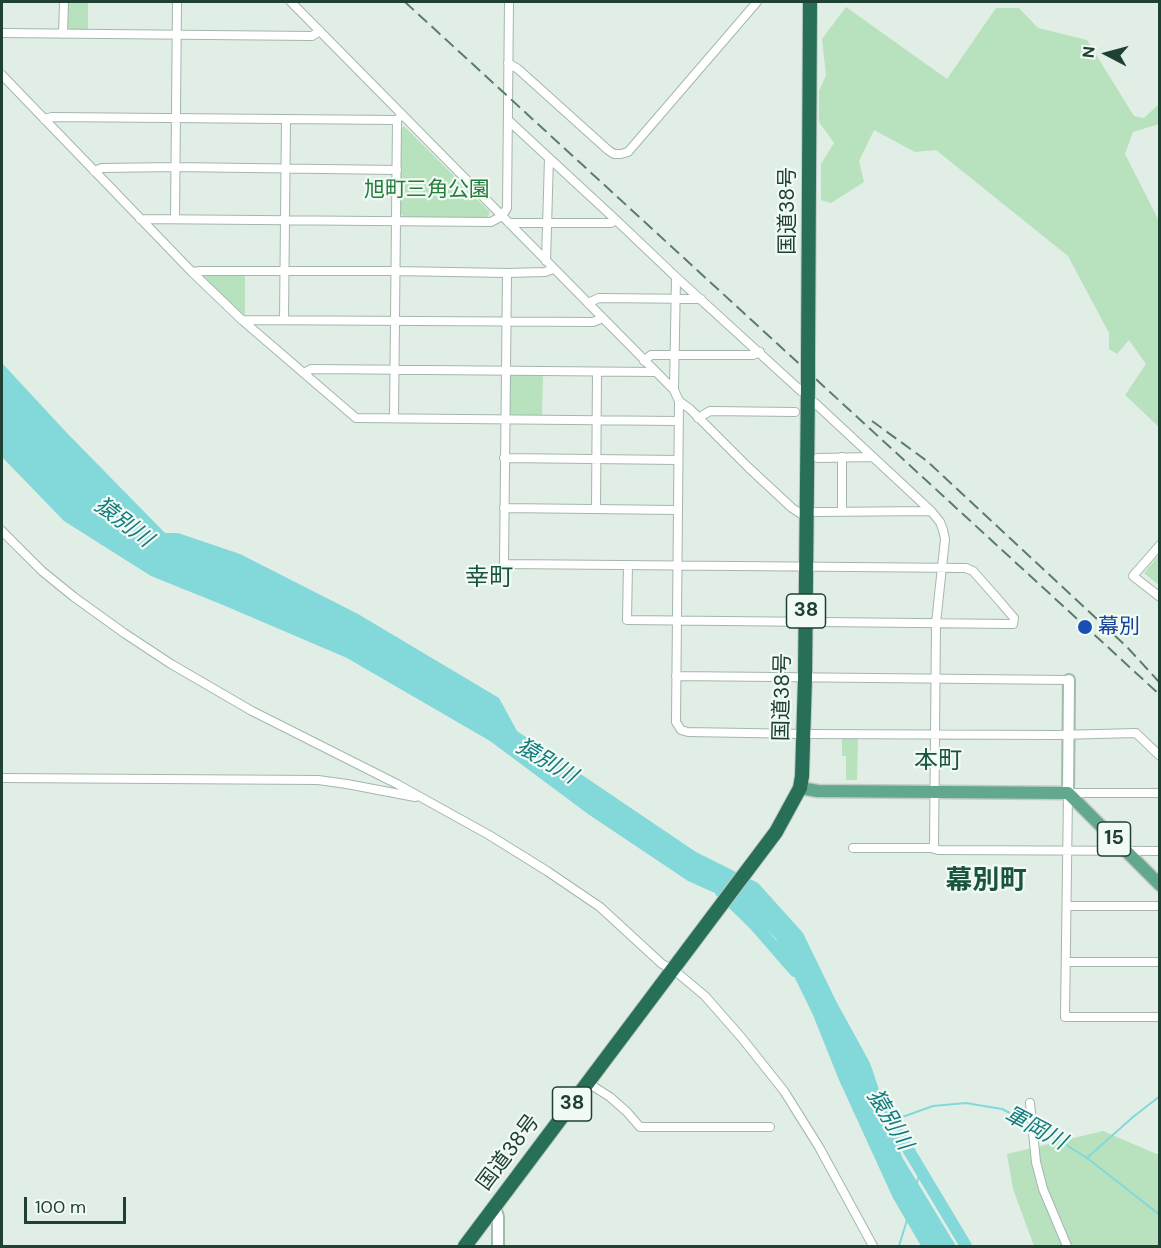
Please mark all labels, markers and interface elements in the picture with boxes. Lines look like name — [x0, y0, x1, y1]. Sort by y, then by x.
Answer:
north arrow — [1077, 24, 1137, 84]
text: N — [1078, 45, 1100, 59]
street label: 国道38号 — [775, 167, 801, 255]
park label: 旭町三角公園 — [364, 177, 490, 203]
water label: 猿別川 — [89, 493, 157, 553]
district label: 幸町 — [465, 565, 513, 593]
road number: 38 — [786, 594, 826, 628]
place label: 幕別 — [1098, 614, 1140, 640]
marker: 幕別 — [1076, 618, 1094, 636]
street label: 国道38号 — [770, 653, 796, 741]
water label: 猿別川 — [511, 734, 581, 790]
district label: 本町 — [914, 748, 962, 776]
road number: 15 — [1098, 822, 1130, 856]
district label: 幕別町 — [946, 866, 1026, 898]
water label: 猿別川 — [861, 1085, 917, 1155]
road number: 38 — [552, 1087, 592, 1121]
water label: 軍岡川 — [1000, 1102, 1070, 1156]
street label: 国道38号 — [472, 1110, 546, 1196]
scale bar — [27, 1185, 129, 1223]
text: 100 m — [35, 1195, 86, 1219]

